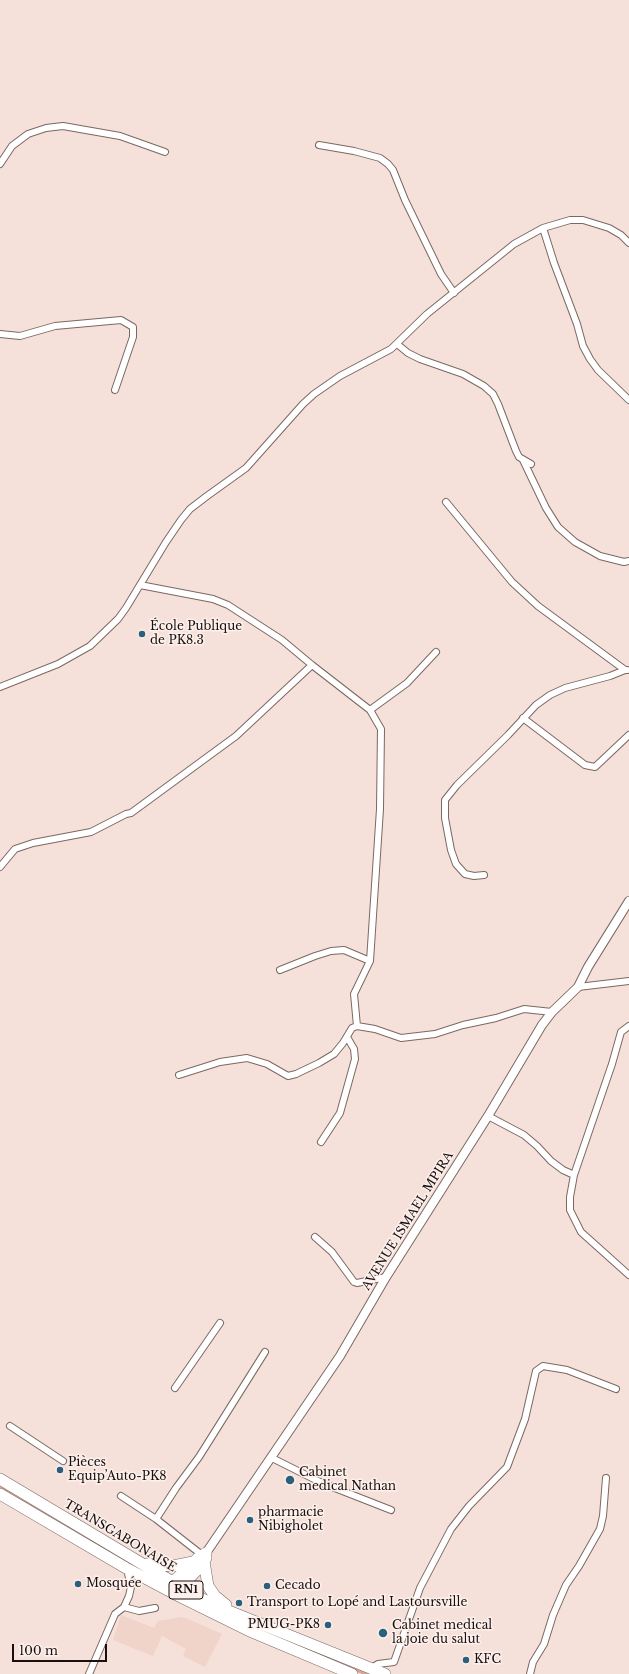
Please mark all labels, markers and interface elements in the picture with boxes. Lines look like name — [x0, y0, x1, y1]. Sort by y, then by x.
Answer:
place label: École Publique de PK8.3 — [150, 620, 242, 648]
marker: École Publique de PK8.3 — [137, 629, 147, 639]
street label: AVENUE ISMAEL MPIRA — [359, 1149, 457, 1293]
place label: Pièces Equip’Auto-PK8 — [68, 1456, 167, 1484]
marker: Pièces Equip’Auto-PK8 — [55, 1465, 65, 1475]
place label: Cabinet medical Nathan — [299, 1466, 396, 1494]
marker: Cabinet medical Nathan — [284, 1474, 296, 1486]
street label: TRANSGABONAISE — [61, 1497, 179, 1575]
place label: pharmacie Nibigholet — [258, 1506, 324, 1534]
marker: pharmacie Nibigholet — [245, 1515, 255, 1525]
place label: Mosquée — [86, 1577, 142, 1591]
marker: Mosquée — [73, 1579, 83, 1589]
place label: Cecado — [275, 1579, 321, 1593]
road number: RN1 — [169, 1581, 203, 1599]
marker: Cecado — [262, 1581, 272, 1591]
place label: Transport to Lopé and Lastoursville — [247, 1596, 467, 1610]
marker: Transport to Lopé and Lastoursville — [234, 1598, 244, 1608]
place label: PMUG-PK8 — [248, 1618, 320, 1632]
place label: Cabinet medical la joie du salut — [392, 1619, 492, 1647]
marker: PMUG-PK8 — [323, 1620, 333, 1630]
marker: Cabinet medical la joie du salut — [377, 1627, 389, 1639]
scale bar — [14, 1636, 109, 1662]
text: 100 m — [19, 1643, 58, 1658]
place label: KFC — [474, 1653, 501, 1667]
marker: KFC — [461, 1655, 471, 1665]

